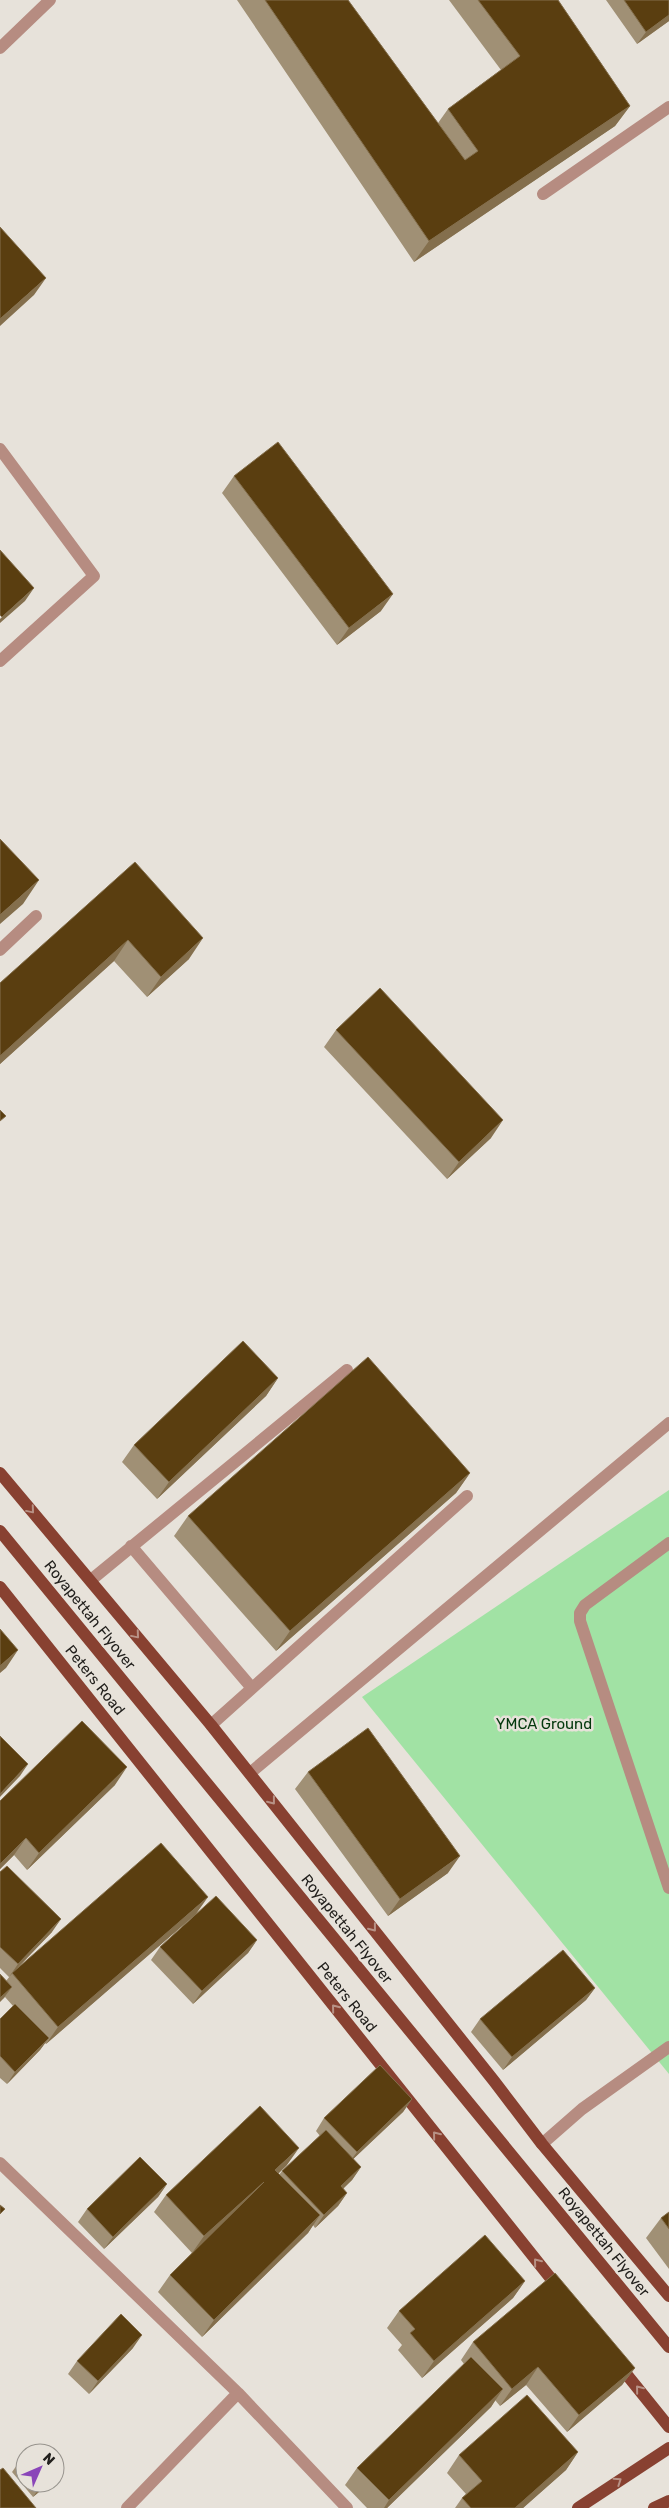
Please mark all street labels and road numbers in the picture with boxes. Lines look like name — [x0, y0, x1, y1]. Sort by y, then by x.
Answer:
street label: Royapettah Flyover — [40, 1557, 140, 1673]
street label: Peters Road — [61, 1641, 129, 1719]
street label: Royapettah Flyover — [297, 1871, 397, 1987]
street label: Peters Road — [313, 1958, 381, 2036]
street label: Royapettah Flyover — [554, 2184, 654, 2300]

